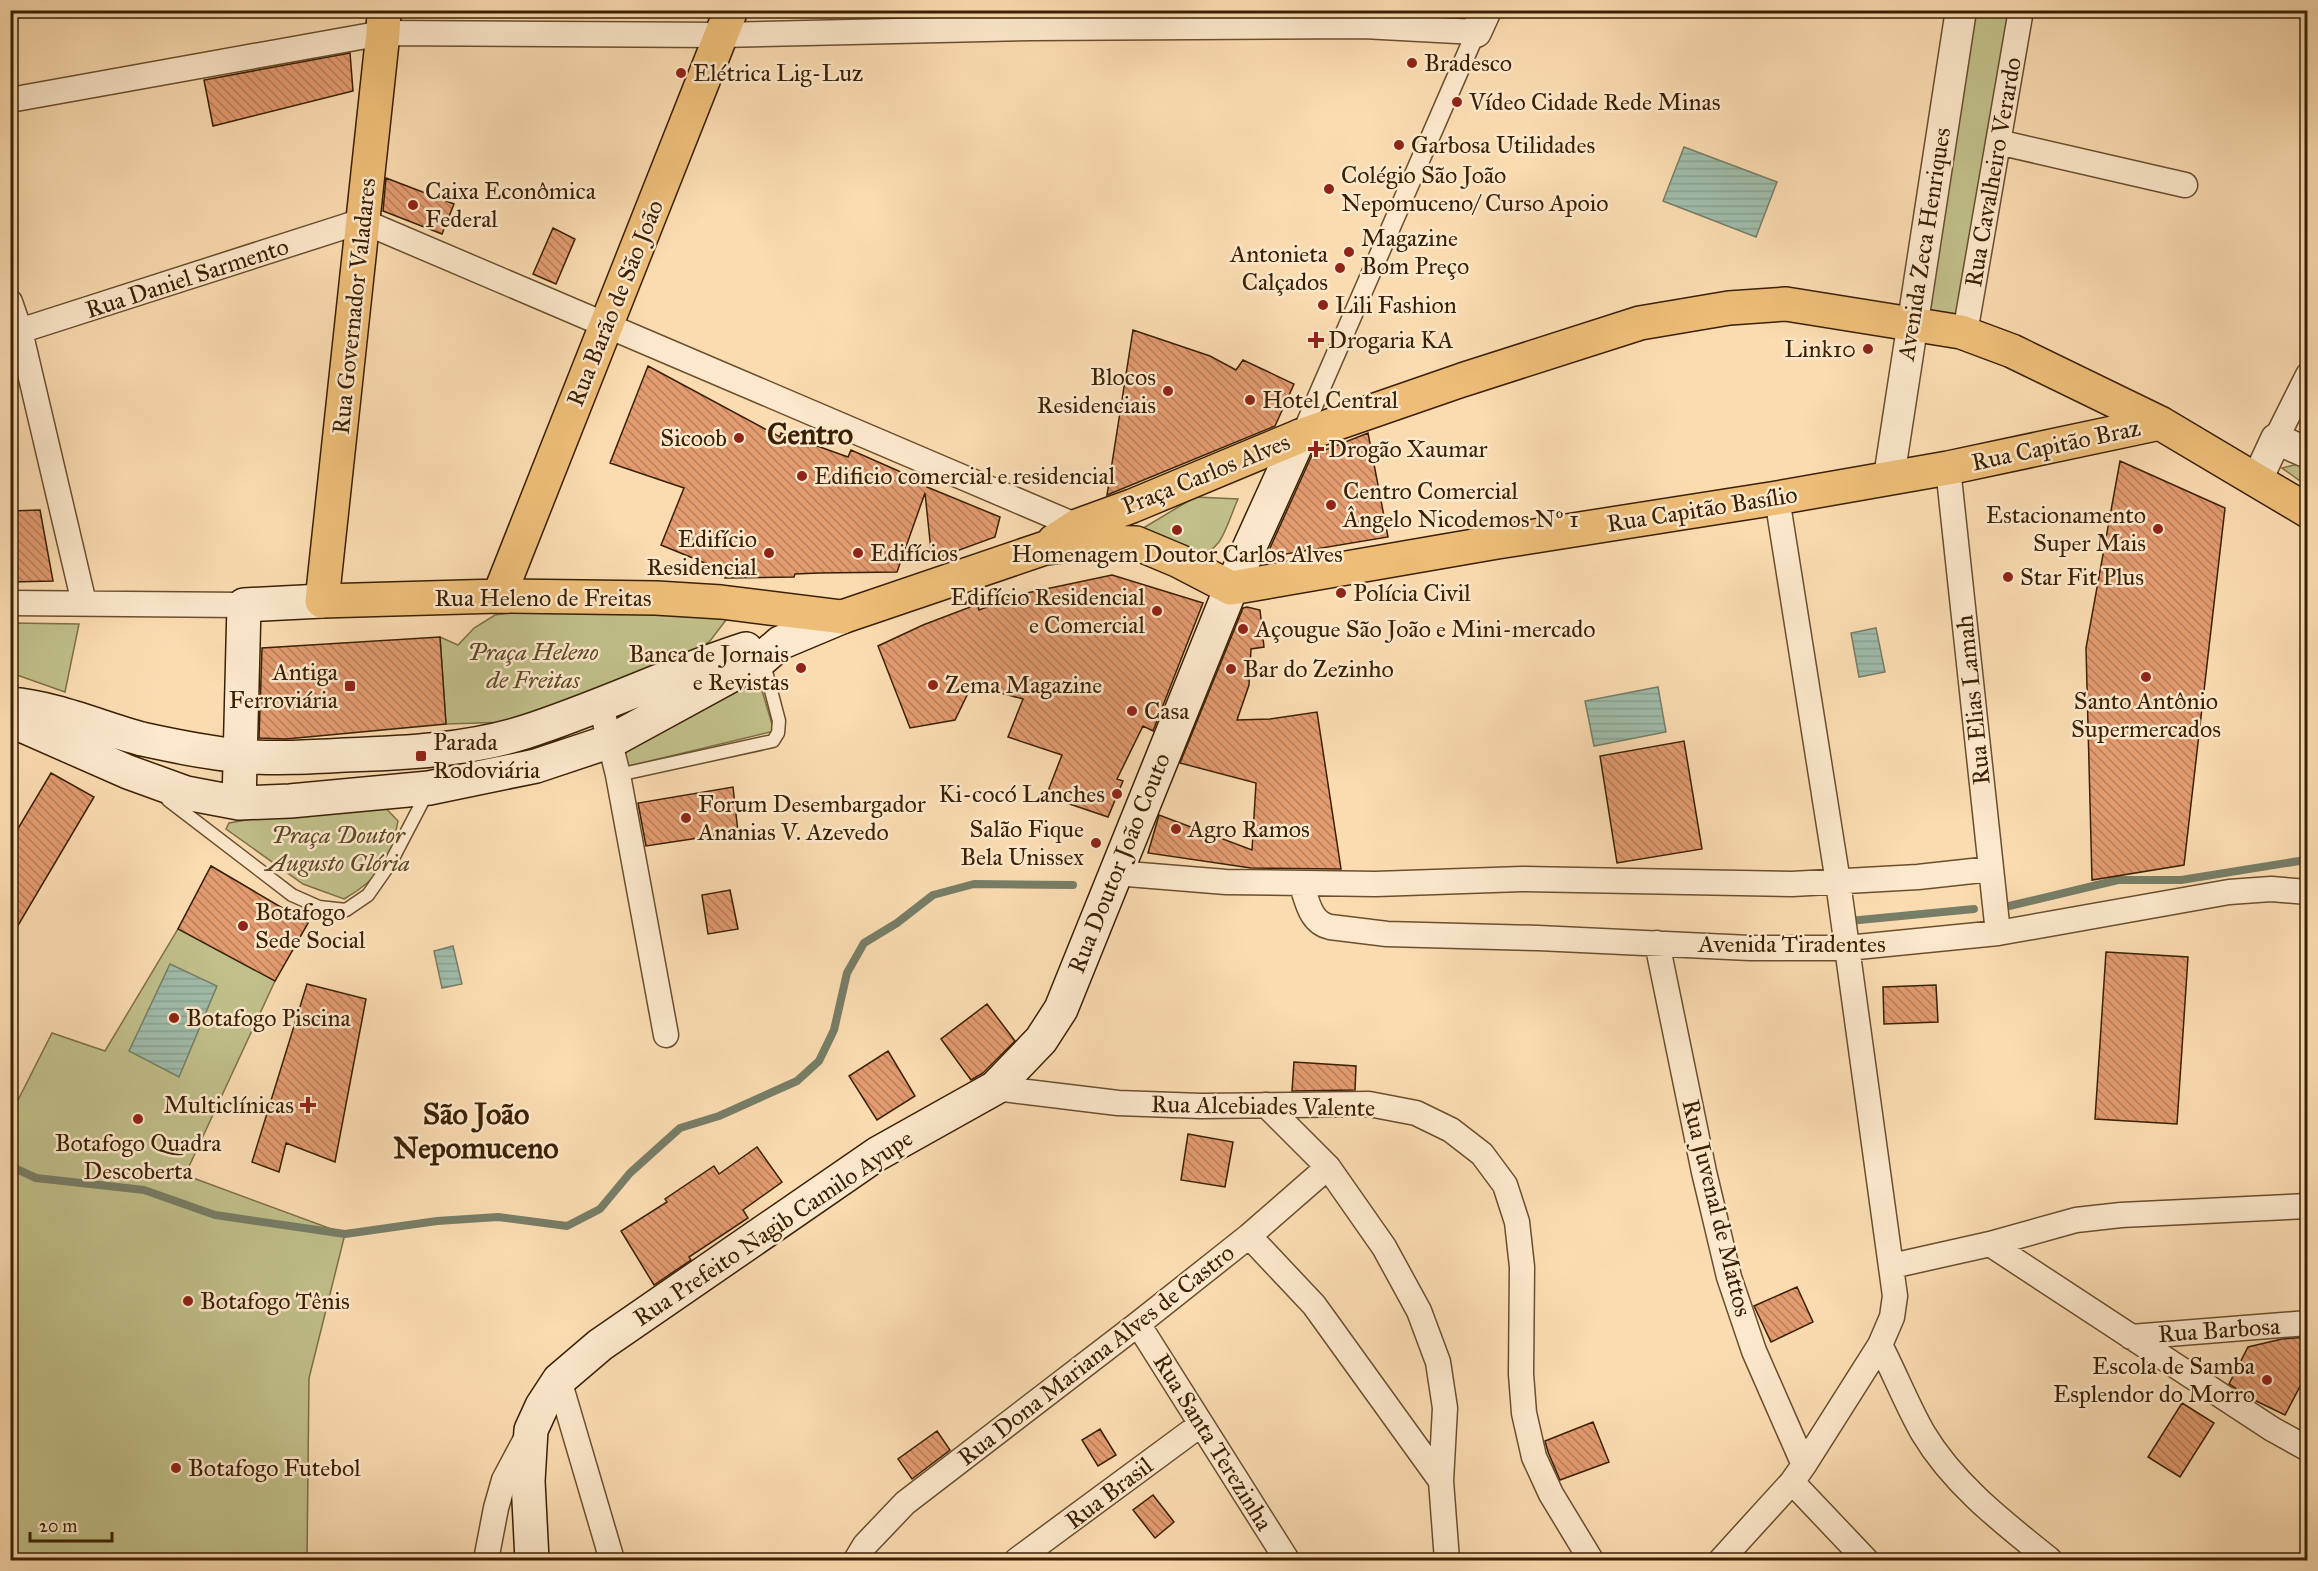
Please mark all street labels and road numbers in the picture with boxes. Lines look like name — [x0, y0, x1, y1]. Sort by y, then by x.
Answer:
street label: Rua Cavalheiro Verardo — [1958, 55, 2028, 289]
street label: Avenida Zeca Henriques — [1891, 125, 1957, 364]
street label: Rua Governador Valadares — [326, 176, 382, 436]
street label: Rua Barão de São João — [560, 195, 670, 411]
street label: Rua Daniel Sarmento — [82, 231, 292, 325]
street label: Rua Capitão Braz — [1969, 412, 2143, 478]
street label: Praça Carlos Alves — [1118, 427, 1294, 521]
street label: Rua Capitão Basílio — [1605, 479, 1799, 539]
street label: Rua Heleno de Freitas — [434, 583, 652, 613]
street label: Rua Elias Lamah — [1949, 614, 1997, 786]
street label: Rua Doutor João Couto — [1061, 748, 1177, 978]
street label: Avenida Tiradentes — [1697, 929, 1886, 959]
street label: Rua Alcebiades Valente — [1151, 1089, 1375, 1123]
street label: Rua Juvenal de Mattos — [1675, 1096, 1759, 1320]
street label: Rua Prefeito Nagib Camilo Ayupe — [628, 1123, 918, 1333]
street label: Rua Dona Mariana Alves de Castro — [952, 1238, 1240, 1472]
street label: Rua Barbosa — [2157, 1311, 2282, 1349]
street label: Rua Santa Terezinha — [1147, 1348, 1280, 1537]
street label: Rua Brasil — [1059, 1450, 1159, 1536]

